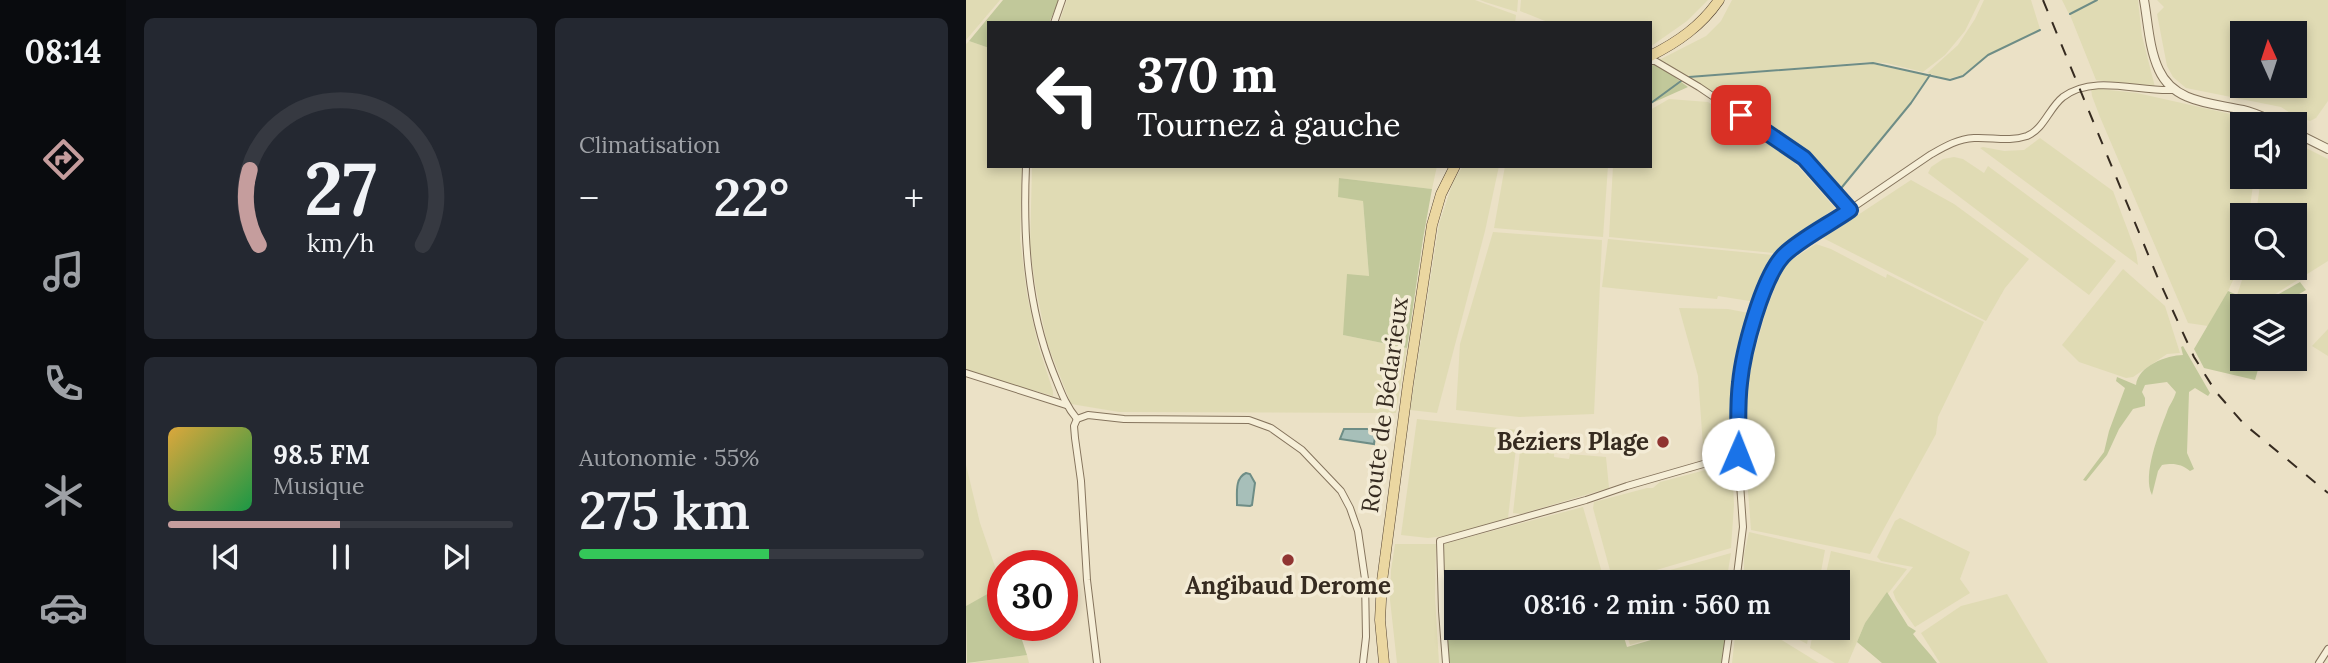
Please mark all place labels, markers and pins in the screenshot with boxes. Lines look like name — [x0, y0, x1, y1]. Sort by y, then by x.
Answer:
pin — [1711, 85, 1771, 145]
place label: Béziers Plage — [1496, 426, 1649, 457]
marker: Béziers Plage — [1655, 434, 1671, 450]
marker: Angibaud Derome — [1280, 552, 1296, 568]
place label: Angibaud Derome — [1185, 570, 1391, 601]

